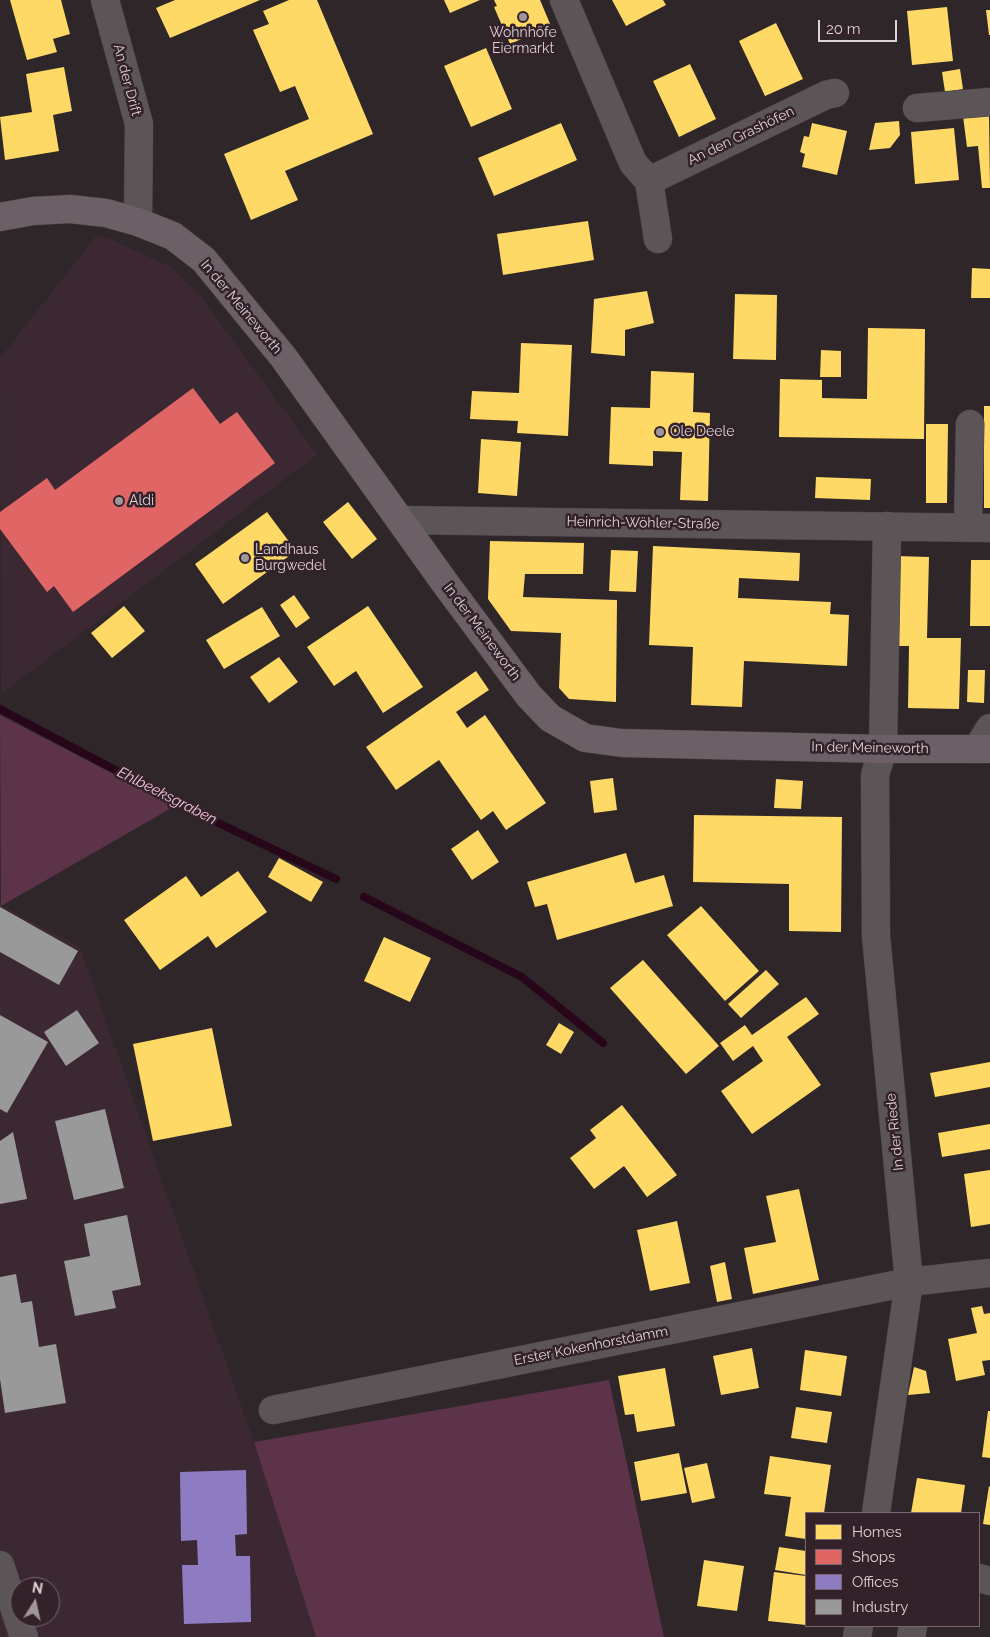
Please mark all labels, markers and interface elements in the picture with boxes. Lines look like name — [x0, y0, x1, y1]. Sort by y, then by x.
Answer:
scale bar — [820, 10, 899, 42]
marker: Wohnhöfe Eiermarkt — [517, 11, 529, 23]
text: 20 m — [826, 20, 861, 38]
place label: Wohnhöfe Eiermarkt — [489, 25, 557, 58]
street label: An der Drift — [109, 42, 145, 118]
street label: An den Grashöfen — [685, 103, 797, 169]
street label: In der Meineworth — [197, 257, 285, 357]
place label: Ole Deele — [670, 424, 735, 440]
marker: Ole Deele — [654, 426, 666, 438]
place label: Aldi — [129, 493, 154, 509]
marker: Aldi — [113, 495, 125, 507]
street label: Heinrich-Wöhler-Straße — [566, 513, 720, 533]
place label: Landhaus Burgwedel — [255, 542, 326, 574]
marker: Landhaus Burgwedel — [239, 552, 251, 564]
street label: In der Meineworth — [440, 580, 524, 684]
street label: In der Meineworth — [811, 739, 929, 757]
water label: Ehlbeeksgraben — [114, 763, 220, 829]
street label: In der Riede — [883, 1092, 907, 1172]
street label: Erster Kokenhorstdamm — [513, 1323, 669, 1369]
legend — [805, 1512, 980, 1627]
text: Homes — [852, 1523, 902, 1541]
text: Shops — [852, 1548, 895, 1566]
text: Offices — [852, 1573, 899, 1591]
north arrow — [10, 1577, 60, 1627]
text: N — [31, 1579, 44, 1597]
text: Industry — [852, 1598, 908, 1616]

